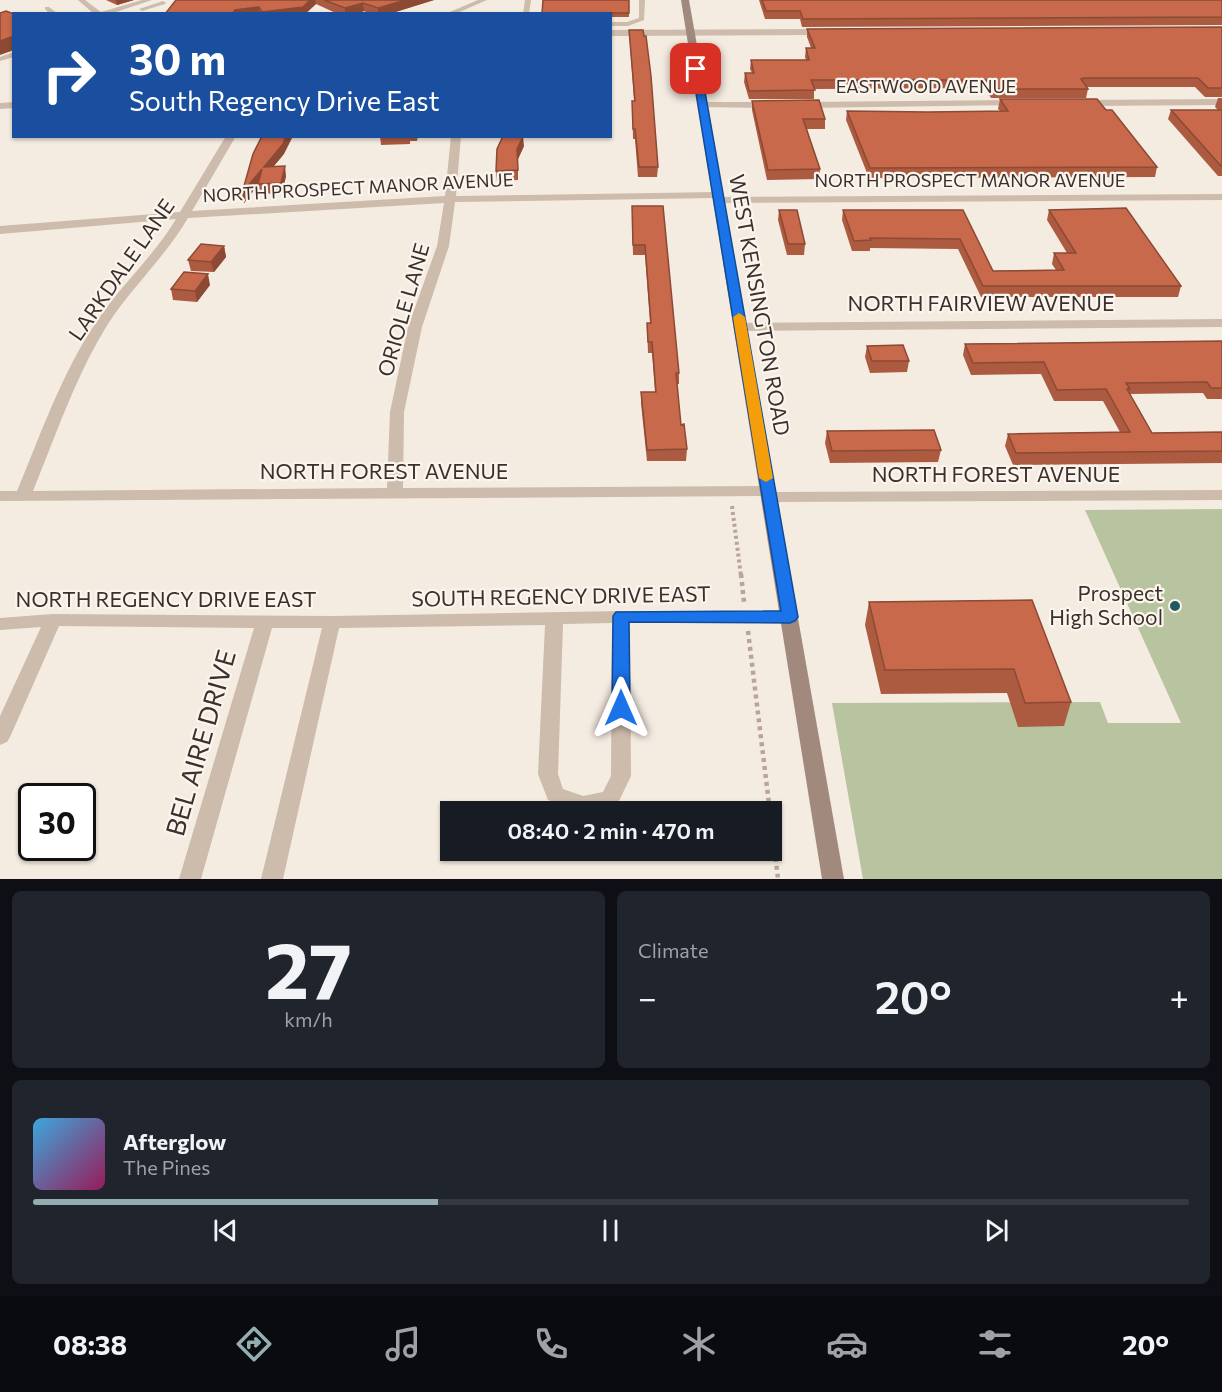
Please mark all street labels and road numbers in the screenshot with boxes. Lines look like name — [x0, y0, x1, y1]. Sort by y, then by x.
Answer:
street label: EASTWOOD AVENUE — [836, 75, 1016, 97]
street label: NORTH PROSPECT MANOR AVENUE — [202, 168, 514, 206]
street label: NORTH PROSPECT MANOR AVENUE — [814, 169, 1126, 191]
street label: WEST KENSINGTON ROAD — [725, 172, 796, 437]
street label: LARKDALE LANE — [63, 193, 179, 345]
street label: ORIOLE LANE — [372, 240, 434, 379]
street label: NORTH FAIRVIEW AVENUE — [848, 290, 1114, 315]
street label: NORTH FOREST AVENUE — [260, 458, 508, 483]
street label: NORTH FOREST AVENUE — [872, 461, 1120, 486]
street label: SOUTH REGENCY DRIVE EAST — [411, 580, 711, 611]
street label: NORTH REGENCY DRIVE EAST — [16, 586, 316, 611]
street label: BEL AIRE DRIVE — [158, 646, 241, 839]

